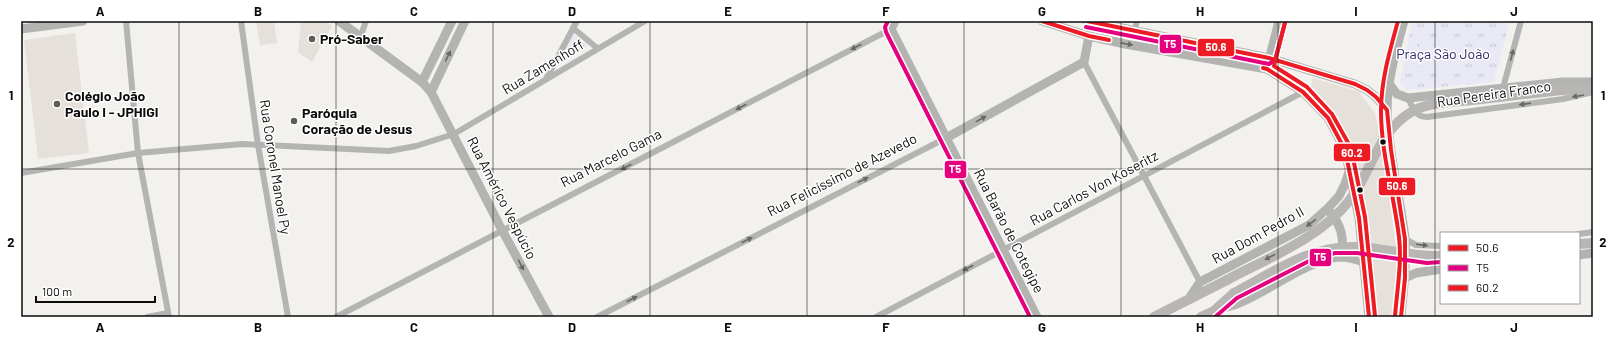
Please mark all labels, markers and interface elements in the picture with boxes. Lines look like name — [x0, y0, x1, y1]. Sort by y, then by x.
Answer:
text: A — [96, 3, 105, 19]
text: B — [254, 3, 262, 19]
text: C — [410, 3, 418, 19]
text: D — [568, 3, 576, 19]
text: E — [724, 3, 732, 19]
text: F — [882, 3, 890, 19]
text: G — [1038, 3, 1046, 19]
text: H — [1196, 3, 1204, 19]
text: I — [1354, 3, 1358, 19]
text: J — [1510, 3, 1518, 19]
place label: Pró-Saber — [320, 30, 384, 47]
marker: Pró-Saber — [307, 34, 317, 44]
line badge: T5 — [1159, 34, 1182, 54]
street label: Rua Zamenhoff — [499, 36, 587, 98]
text: T5 — [1164, 37, 1176, 50]
line badge: 50.6 — [1197, 38, 1235, 57]
text: 50.6 — [1205, 40, 1227, 53]
one-way arrow — [1121, 41, 1133, 47]
one-way arrow — [851, 44, 862, 50]
park label: Praça São João — [1396, 45, 1490, 62]
one-way arrow — [1509, 48, 1515, 60]
one-way arrow — [445, 51, 451, 62]
street label: Rua Pereira Franco — [1436, 77, 1552, 110]
text: 1 — [9, 87, 13, 103]
place label: Colégio João Paulo I - JPHIGI — [65, 87, 159, 120]
text: 1 — [1601, 87, 1605, 103]
one-way arrow — [1572, 93, 1584, 99]
street label: Rua Coronel Manoel Py — [256, 98, 295, 236]
marker: Colégio João Paulo I - JPHIGI — [52, 99, 62, 109]
one-way arrow — [1519, 101, 1531, 107]
one-way arrow — [735, 103, 747, 110]
place label: Paróquia Coração de Jesus — [302, 104, 412, 137]
one-way arrow — [975, 115, 986, 122]
marker: Paróquia Coração de Jesus — [289, 116, 299, 126]
street label: Rua Marcelo Gama — [557, 125, 664, 190]
street label: Rua Felicíssimo de Azevedo — [764, 129, 919, 220]
street label: Rua Américo Vespúcio — [464, 134, 541, 262]
unlabelled marker — [1378, 137, 1388, 147]
line badge: 60.2 — [1333, 143, 1371, 162]
text: 60.2 — [1341, 146, 1363, 159]
street label: Rua Carlos Von Koseritz — [1027, 147, 1161, 229]
line badge: T5 — [944, 160, 967, 179]
text: T5 — [949, 162, 961, 175]
one-way arrow — [620, 163, 631, 170]
street label: Rua Barão de Cotegipe — [971, 166, 1048, 296]
one-way arrow — [857, 177, 869, 184]
line badge: 50.6 — [1378, 177, 1416, 196]
text: 50.6 — [1386, 179, 1408, 192]
unlabelled marker — [1355, 185, 1365, 195]
street label: Rua Dom Pedro II — [1209, 202, 1307, 267]
one-way arrow — [1305, 219, 1316, 227]
legend — [1440, 232, 1580, 304]
text: 2 — [7, 234, 15, 250]
text: 2 — [1599, 234, 1607, 250]
one-way arrow — [742, 237, 753, 243]
text: 50.6 — [1476, 240, 1498, 254]
one-way arrow — [1416, 242, 1428, 248]
line badge: T5 — [1309, 248, 1332, 267]
text: T5 — [1314, 250, 1326, 263]
one-way arrow — [1264, 254, 1275, 261]
one-way arrow — [518, 259, 524, 271]
text: T5 — [1476, 260, 1489, 274]
one-way arrow — [963, 265, 974, 271]
scale bar — [36, 278, 155, 304]
text: 60.2 — [1476, 280, 1499, 294]
text: 100 m — [42, 284, 72, 298]
one-way arrow — [626, 296, 638, 302]
text: A — [96, 319, 105, 335]
text: B — [254, 319, 262, 335]
text: C — [410, 319, 418, 335]
text: D — [568, 319, 576, 335]
text: E — [724, 319, 732, 335]
text: F — [882, 319, 890, 335]
text: G — [1038, 319, 1046, 335]
text: H — [1196, 319, 1204, 335]
text: I — [1354, 319, 1358, 335]
text: J — [1510, 319, 1518, 335]

